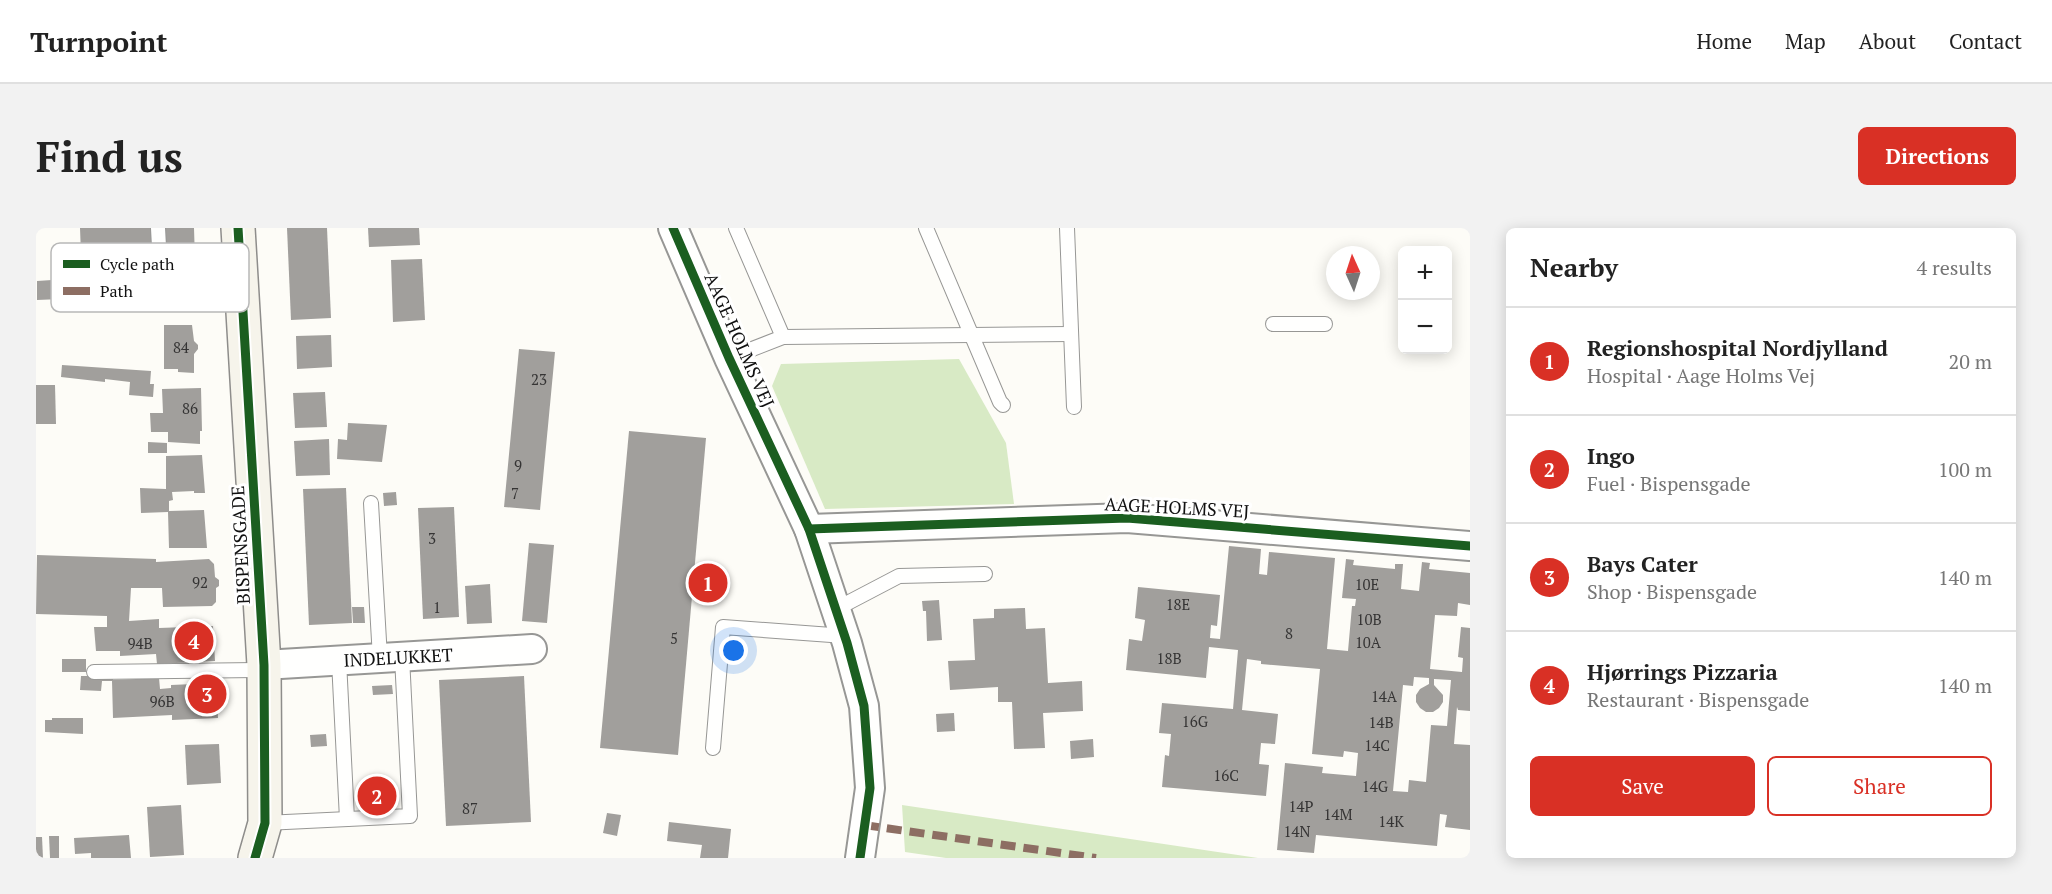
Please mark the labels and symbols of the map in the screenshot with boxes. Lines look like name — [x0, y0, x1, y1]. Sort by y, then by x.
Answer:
legend — [51, 243, 249, 312]
north arrow — [1326, 246, 1380, 300]
text: Cycle path — [100, 253, 175, 275]
street label: AAGE HOLMS VEJ — [700, 269, 780, 411]
text: Path — [100, 280, 134, 302]
house number: 84 — [173, 337, 189, 357]
house number: 23 — [531, 369, 547, 389]
house number: 86 — [182, 398, 198, 418]
house number: 9 — [514, 455, 522, 475]
house number: 7 — [511, 483, 519, 503]
street label: BISPENSGADE — [225, 485, 255, 605]
street label: AAGE HOLMS VEJ — [1104, 491, 1250, 523]
house number: 3 — [428, 528, 436, 548]
pin: 1 — [688, 560, 728, 606]
house number: 92 — [192, 572, 208, 592]
house number: 10E — [1355, 574, 1379, 594]
house number: 18E — [1166, 594, 1190, 614]
house number: 1 — [433, 597, 441, 617]
house number: 10B — [1356, 609, 1382, 629]
pin: 4 — [174, 618, 214, 664]
house number: 8 — [1285, 623, 1293, 643]
house number: 5 — [670, 628, 678, 648]
house number: 10A — [1355, 632, 1382, 652]
house number: 94B — [127, 633, 153, 653]
your location — [719, 636, 748, 665]
street label: INDELUKKET — [343, 642, 453, 672]
house number: 18B — [1156, 648, 1182, 668]
pin: 3 — [188, 672, 226, 716]
house number: 14A — [1371, 686, 1398, 706]
house number: 96B — [149, 691, 175, 711]
house number: 16G — [1182, 711, 1209, 731]
house number: 14B — [1368, 712, 1394, 732]
house number: 14C — [1364, 735, 1390, 755]
house number: 16C — [1213, 765, 1239, 785]
pin: 2 — [358, 774, 396, 818]
house number: 14G — [1362, 776, 1389, 796]
house number: 14P — [1289, 796, 1314, 816]
house number: 87 — [462, 798, 478, 818]
house number: 14M — [1324, 804, 1353, 824]
house number: 14K — [1378, 811, 1404, 831]
house number: 14N — [1284, 821, 1310, 841]

